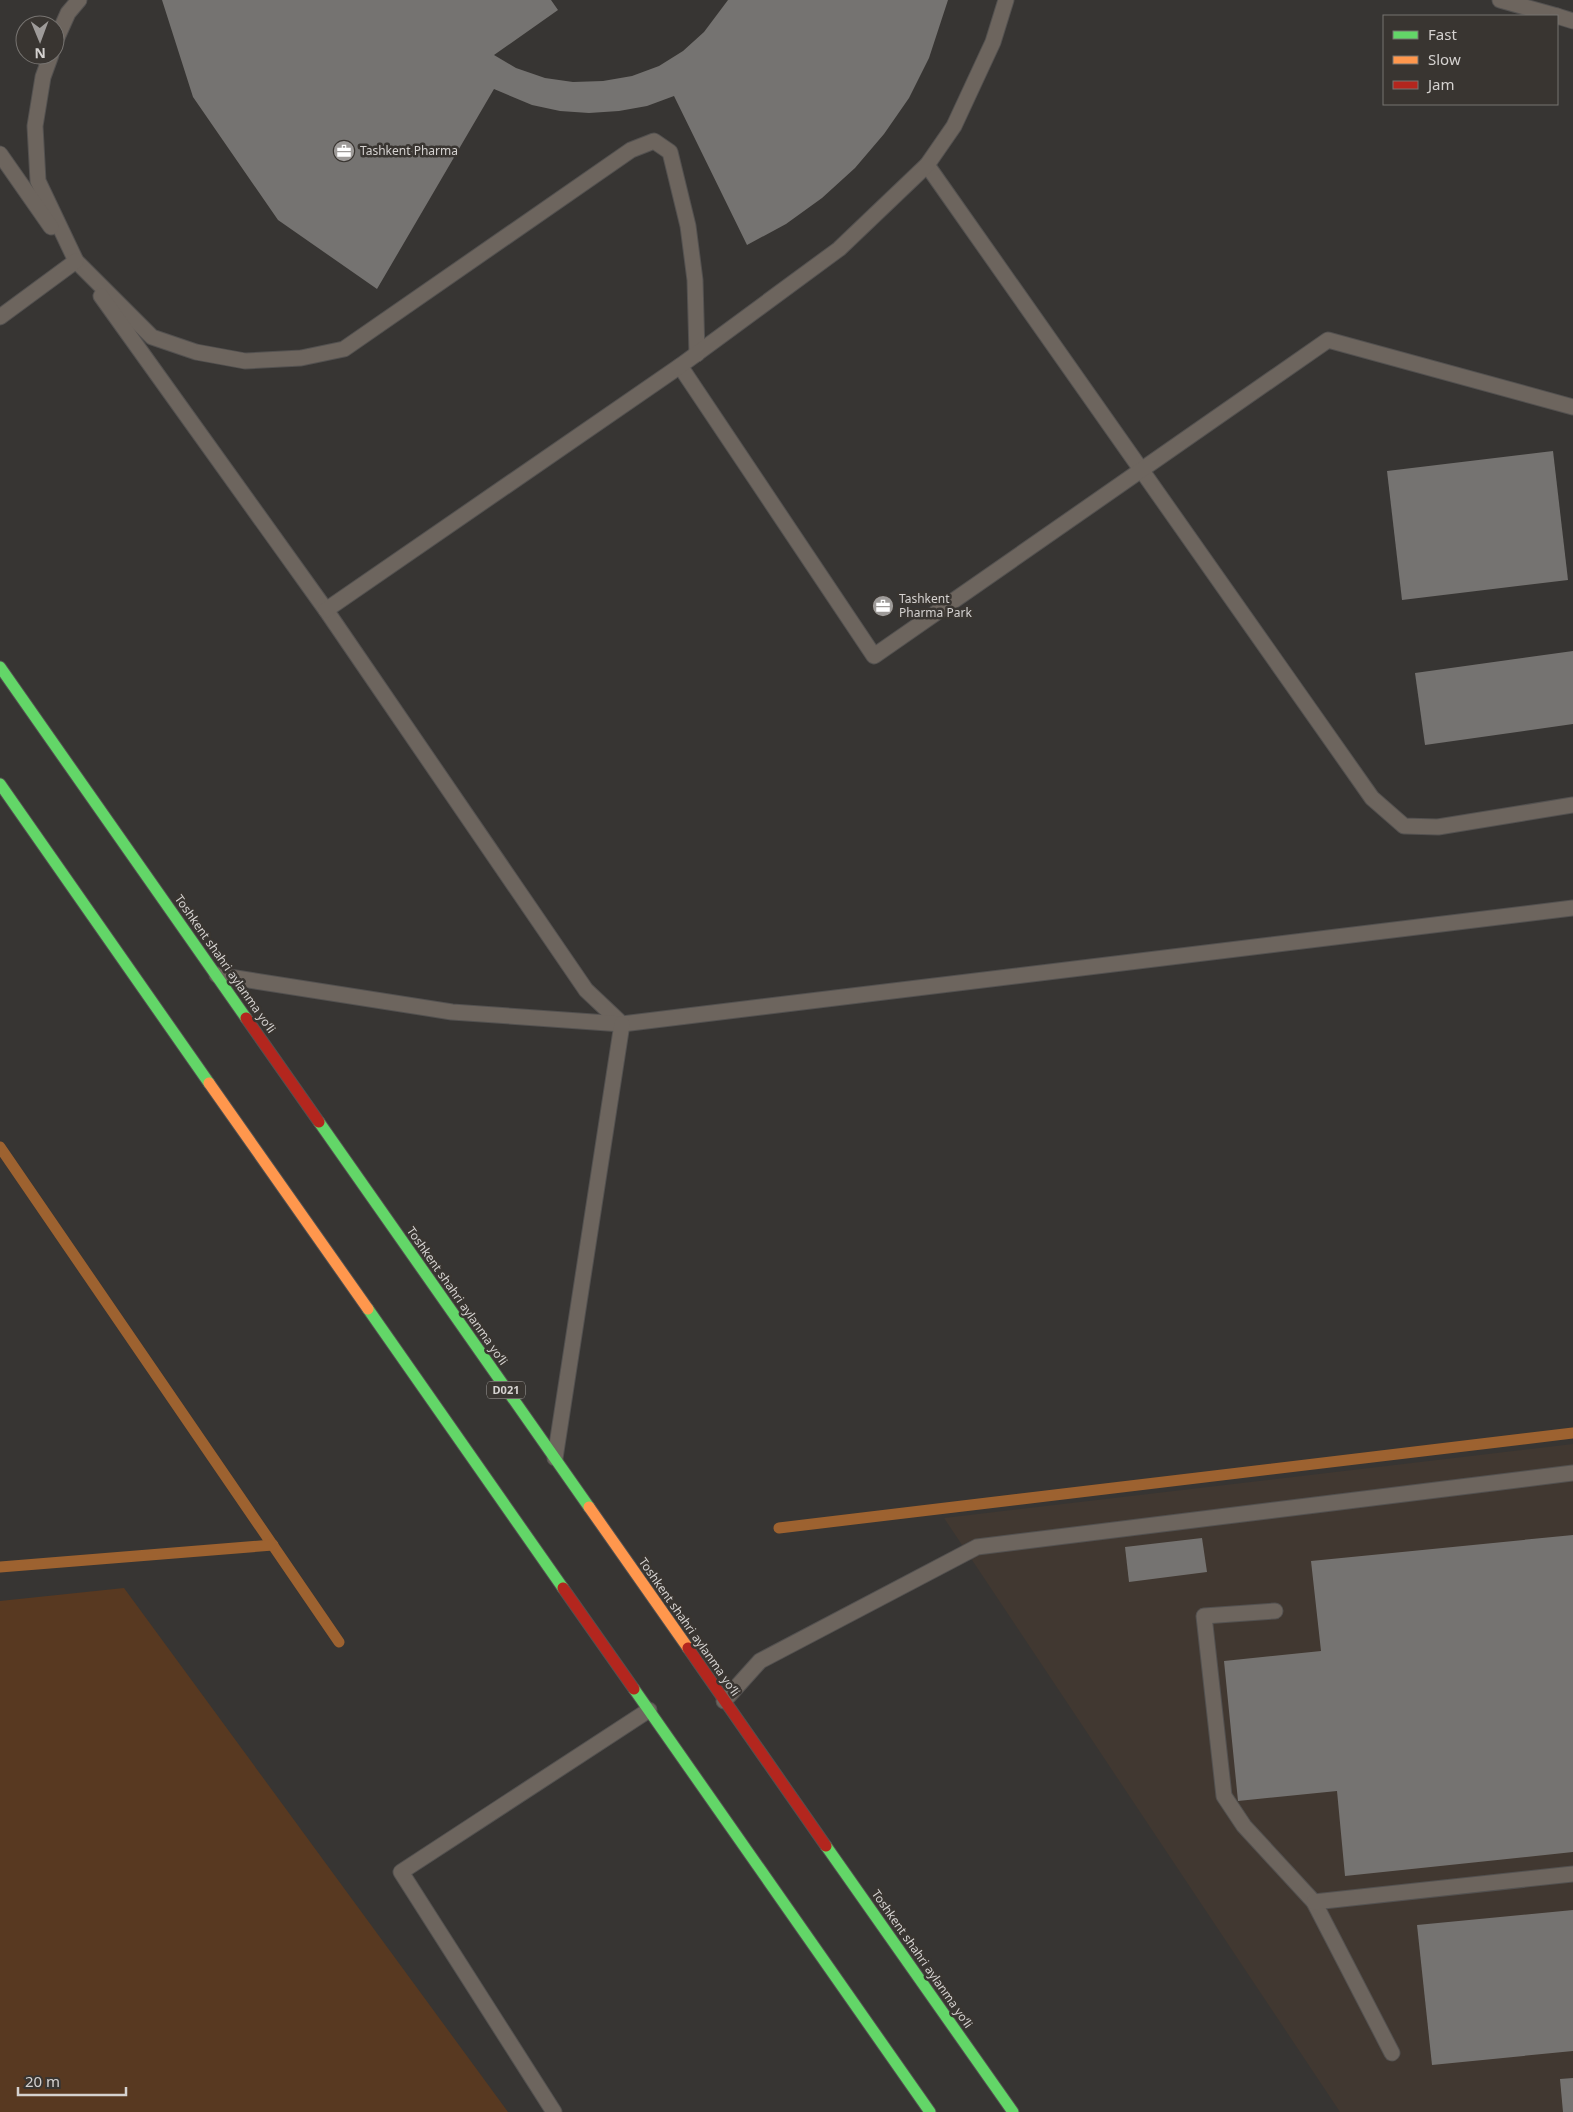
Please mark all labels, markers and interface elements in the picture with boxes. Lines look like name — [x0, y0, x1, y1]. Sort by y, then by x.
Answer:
north arrow — [15, 15, 65, 65]
legend — [1383, 15, 1558, 105]
text: Fast — [1428, 24, 1457, 44]
text: N — [34, 44, 46, 63]
text: Slow — [1428, 49, 1461, 69]
text: Jam — [1426, 74, 1455, 94]
office icon: Tashkent Pharma — [332, 139, 356, 163]
place label: Tashkent Pharma — [360, 142, 458, 159]
place label: Tashkent Pharma Park — [899, 590, 972, 621]
office icon: Tashkent Pharma Park — [871, 594, 895, 618]
street label: Toshkent shahri aylanma yoʻli — [171, 891, 280, 1036]
street label: Toshkent shahri aylanma yoʻli — [403, 1223, 512, 1368]
road number: D021 — [487, 1382, 525, 1398]
street label: Toshkent shahri aylanma yoʻli — [635, 1554, 744, 1699]
street label: Toshkent shahri aylanma yoʻli — [868, 1886, 977, 2031]
scale bar — [18, 2064, 125, 2096]
text: 20 m — [25, 2071, 60, 2091]

